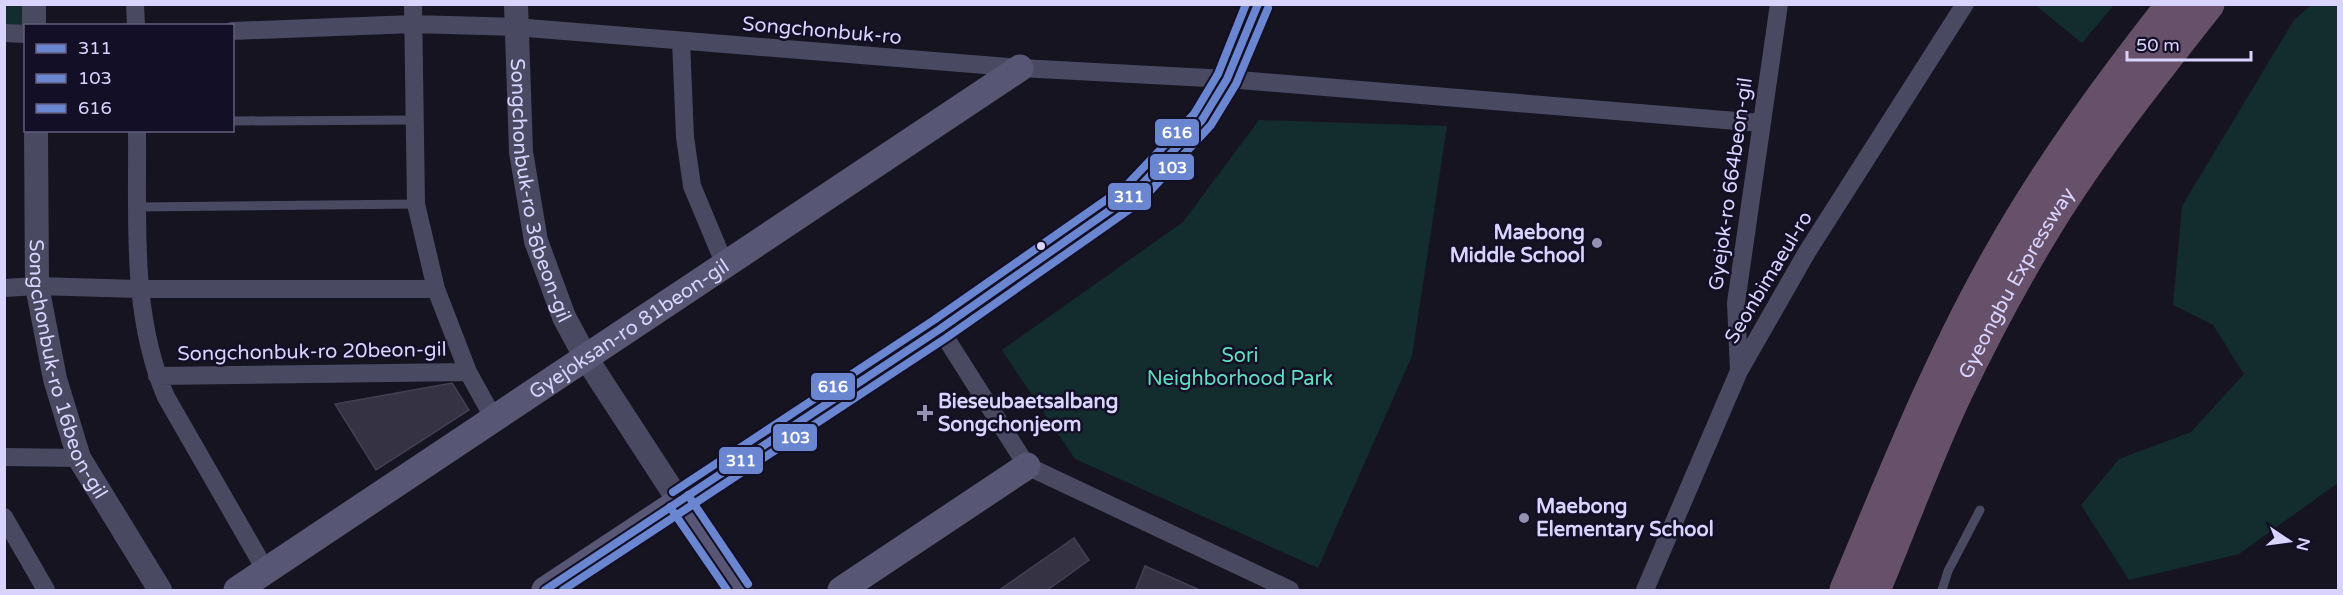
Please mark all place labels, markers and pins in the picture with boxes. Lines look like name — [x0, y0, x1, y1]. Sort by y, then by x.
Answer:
place label: Maebong Middle School — [1450, 221, 1585, 268]
marker: Maebong Middle School — [1590, 236, 1604, 250]
unlabelled marker — [1035, 240, 1047, 252]
place label: Bieseubaetsalbang Songchonjeom — [938, 390, 1118, 437]
marker: Bieseubaetsalbang Songchonjeom — [916, 404, 934, 422]
place label: Maebong Elementary School — [1536, 495, 1714, 542]
marker: Maebong Elementary School — [1517, 511, 1531, 525]

